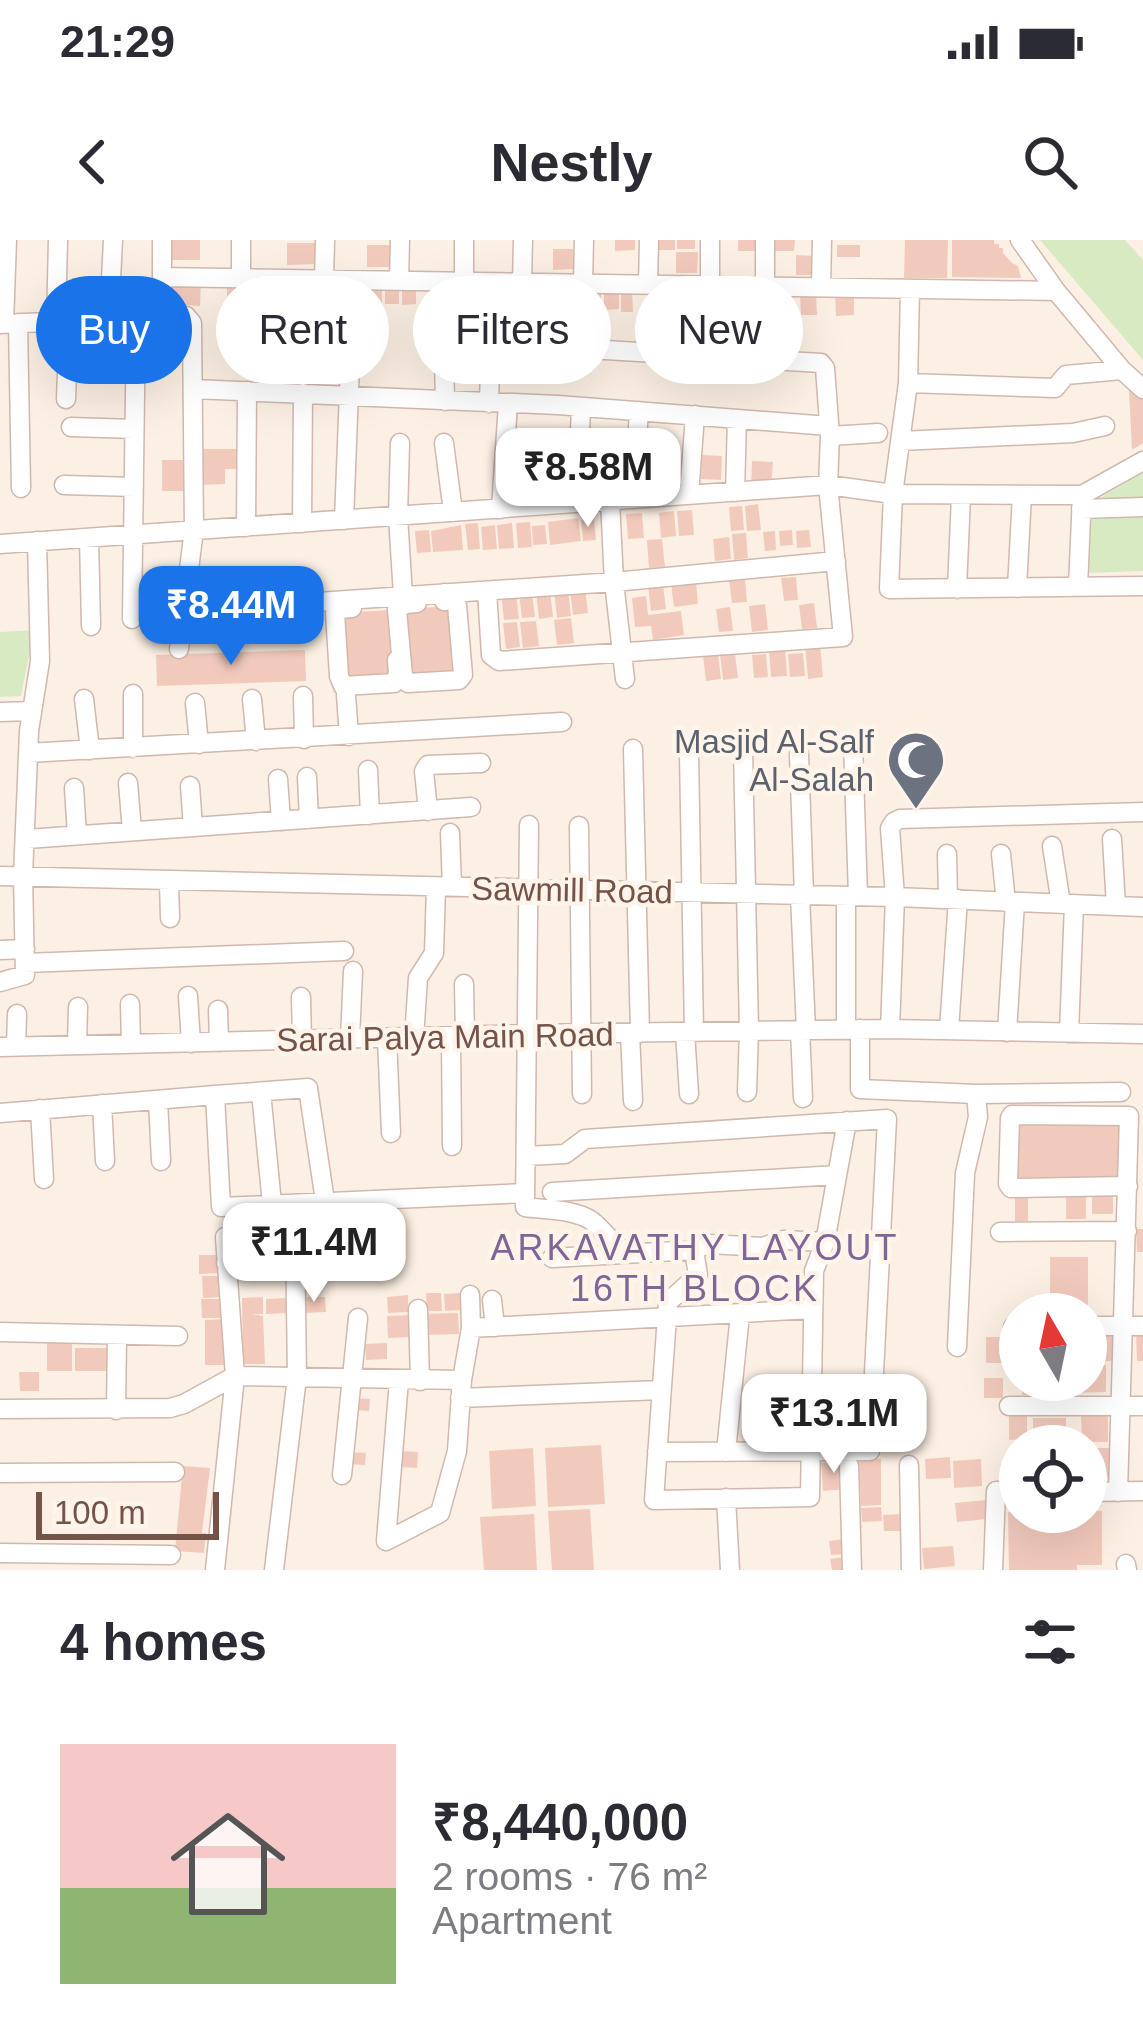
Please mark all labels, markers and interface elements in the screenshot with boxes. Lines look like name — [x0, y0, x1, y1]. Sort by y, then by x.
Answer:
text: 21:29 — [60, 16, 175, 67]
icon: back — [60, 129, 126, 195]
icon: search — [1017, 129, 1083, 195]
text: Nestly — [490, 132, 653, 192]
chip: Buy — [36, 276, 192, 384]
chip: Rent — [216, 276, 389, 384]
chip: Filters — [413, 276, 611, 384]
chip: New — [635, 276, 803, 384]
pin: ₹8.58M — [490, 428, 686, 530]
text: ₹8.58M — [523, 445, 653, 488]
pin: ₹8.44M — [133, 566, 329, 668]
text: ₹8.44M — [166, 583, 296, 626]
place label: Masjid Al-Salf Al-Salah — [674, 723, 875, 798]
mosque icon: Masjid Al-Salf Al-Salah — [885, 729, 947, 811]
street label: Sawmill Road — [471, 870, 673, 910]
street label: Sarai Palya Main Road — [276, 1016, 614, 1058]
pin: ₹11.4M — [216, 1203, 412, 1305]
text: ₹11.4M — [250, 1220, 378, 1263]
district label: ARKAVATHY LAYOUT 16TH BLOCK — [491, 1227, 899, 1309]
north arrow — [999, 1293, 1107, 1401]
map controls — [999, 1293, 1107, 1533]
pin: ₹13.1M — [736, 1374, 932, 1476]
text: ₹13.1M — [769, 1391, 899, 1434]
button: locate — [999, 1425, 1107, 1533]
scale bar — [36, 1486, 219, 1539]
text: 100 m — [54, 1494, 146, 1531]
icon: filters — [1017, 1609, 1083, 1675]
text: 4 homes — [60, 1614, 267, 1671]
icon: home — [156, 1792, 300, 1936]
text: ₹8,440,000 — [432, 1794, 688, 1851]
text: 2 rooms · 76 m² — [432, 1855, 707, 1898]
text: Apartment — [432, 1899, 612, 1942]

